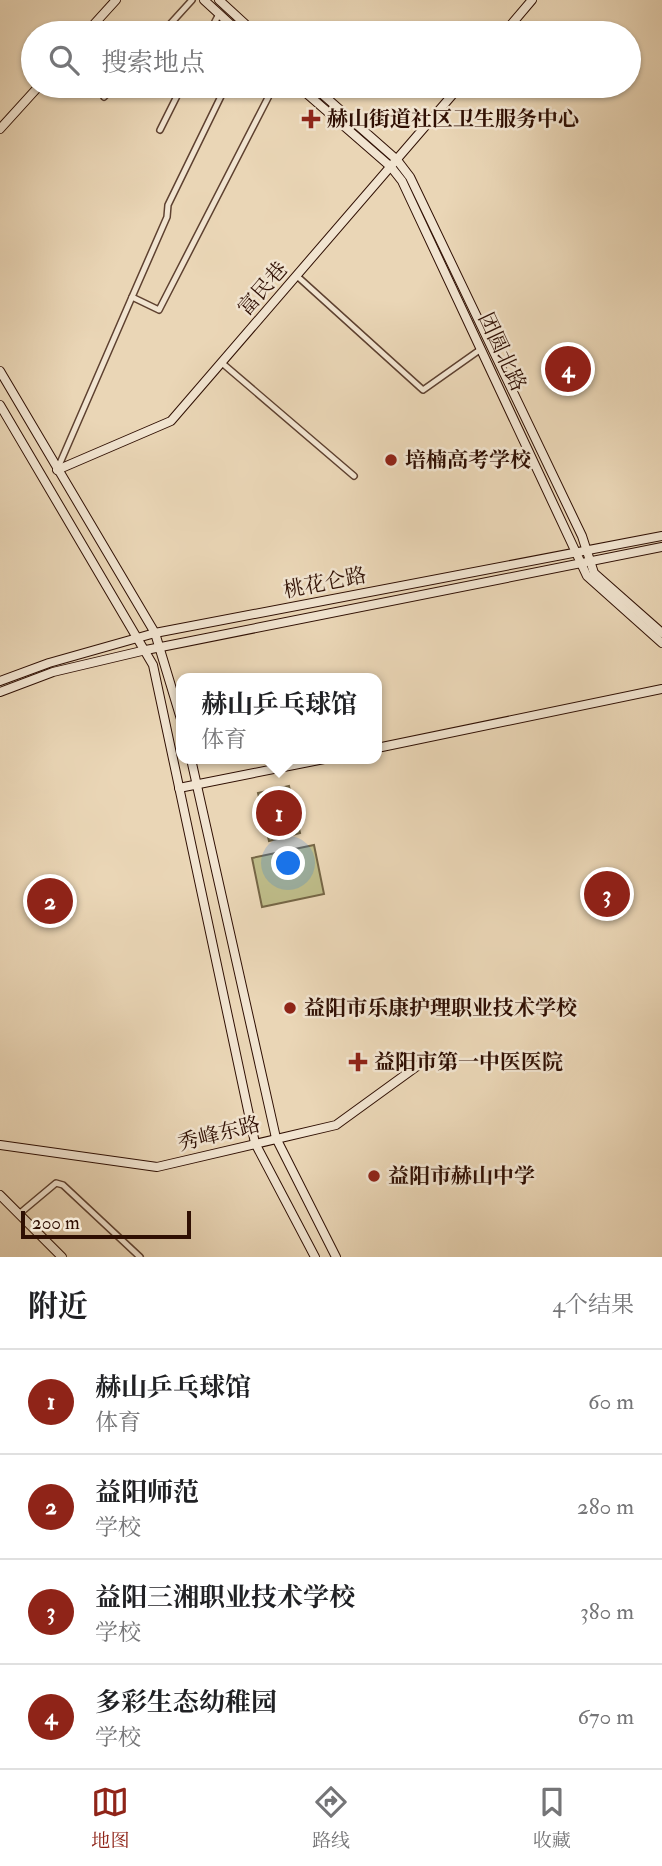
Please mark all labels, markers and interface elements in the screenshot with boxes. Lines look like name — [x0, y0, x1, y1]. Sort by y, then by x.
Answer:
search box — [21, 21, 641, 98]
icon: search — [45, 41, 83, 79]
text: 搜索地点 — [101, 47, 205, 79]
place label: 赫山街道社区卫生服务中心 — [327, 106, 579, 133]
marker: 赫山街道社区卫生服务中心 — [301, 109, 321, 129]
street label: 富民巷 — [232, 256, 294, 322]
street label: 团圆北路 — [472, 308, 532, 396]
pin: 4 — [545, 343, 591, 395]
place label: 培楠高考学校 — [405, 447, 531, 474]
marker: 培楠高考学校 — [383, 452, 399, 468]
street label: 桃花仑路 — [281, 562, 369, 604]
popup — [176, 673, 382, 764]
text: 赫山乒乓球馆 — [201, 689, 357, 721]
text: 体育 — [201, 725, 247, 754]
pin: 1 — [256, 787, 302, 839]
your location — [271, 846, 305, 880]
pin: 3 — [584, 868, 630, 920]
pin: 2 — [27, 875, 73, 927]
place label: 益阳市乐康护理职业技术学校 — [304, 995, 577, 1022]
marker: 益阳市乐康护理职业技术学校 — [282, 1000, 298, 1016]
place label: 益阳市第一中医医院 — [374, 1049, 563, 1076]
marker: 益阳市第一中医医院 — [348, 1052, 368, 1072]
street label: 秀峰东路 — [175, 1111, 263, 1157]
place label: 益阳市赫山中学 — [388, 1163, 535, 1190]
marker: 益阳市赫山中学 — [366, 1168, 382, 1184]
scale bar — [21, 1208, 191, 1240]
text: 200 m — [32, 1211, 80, 1235]
text: 附近 — [28, 1288, 88, 1325]
text: 4个结果 — [553, 1290, 634, 1319]
text: 赫山乒乓球馆 — [95, 1372, 251, 1404]
text: 1 — [47, 1387, 55, 1416]
text: 60 m — [588, 1387, 634, 1416]
text: 体育 — [95, 1408, 141, 1437]
text: 益阳师范 — [95, 1477, 199, 1509]
text: 2 — [45, 1492, 57, 1521]
text: 280 m — [577, 1492, 634, 1521]
text: 学校 — [95, 1513, 141, 1542]
text: 益阳三湘职业技术学校 — [95, 1582, 355, 1614]
text: 3 — [47, 1597, 55, 1626]
text: 380 m — [580, 1597, 634, 1626]
text: 学校 — [95, 1618, 141, 1647]
text: 多彩生态幼稚园 — [95, 1687, 277, 1719]
text: 4 — [45, 1702, 57, 1731]
text: 670 m — [577, 1702, 634, 1731]
text: 学校 — [95, 1723, 141, 1752]
tab: 地图 — [91, 1783, 129, 1853]
tab: 路线 — [312, 1783, 350, 1853]
tab: 收藏 — [533, 1783, 571, 1853]

